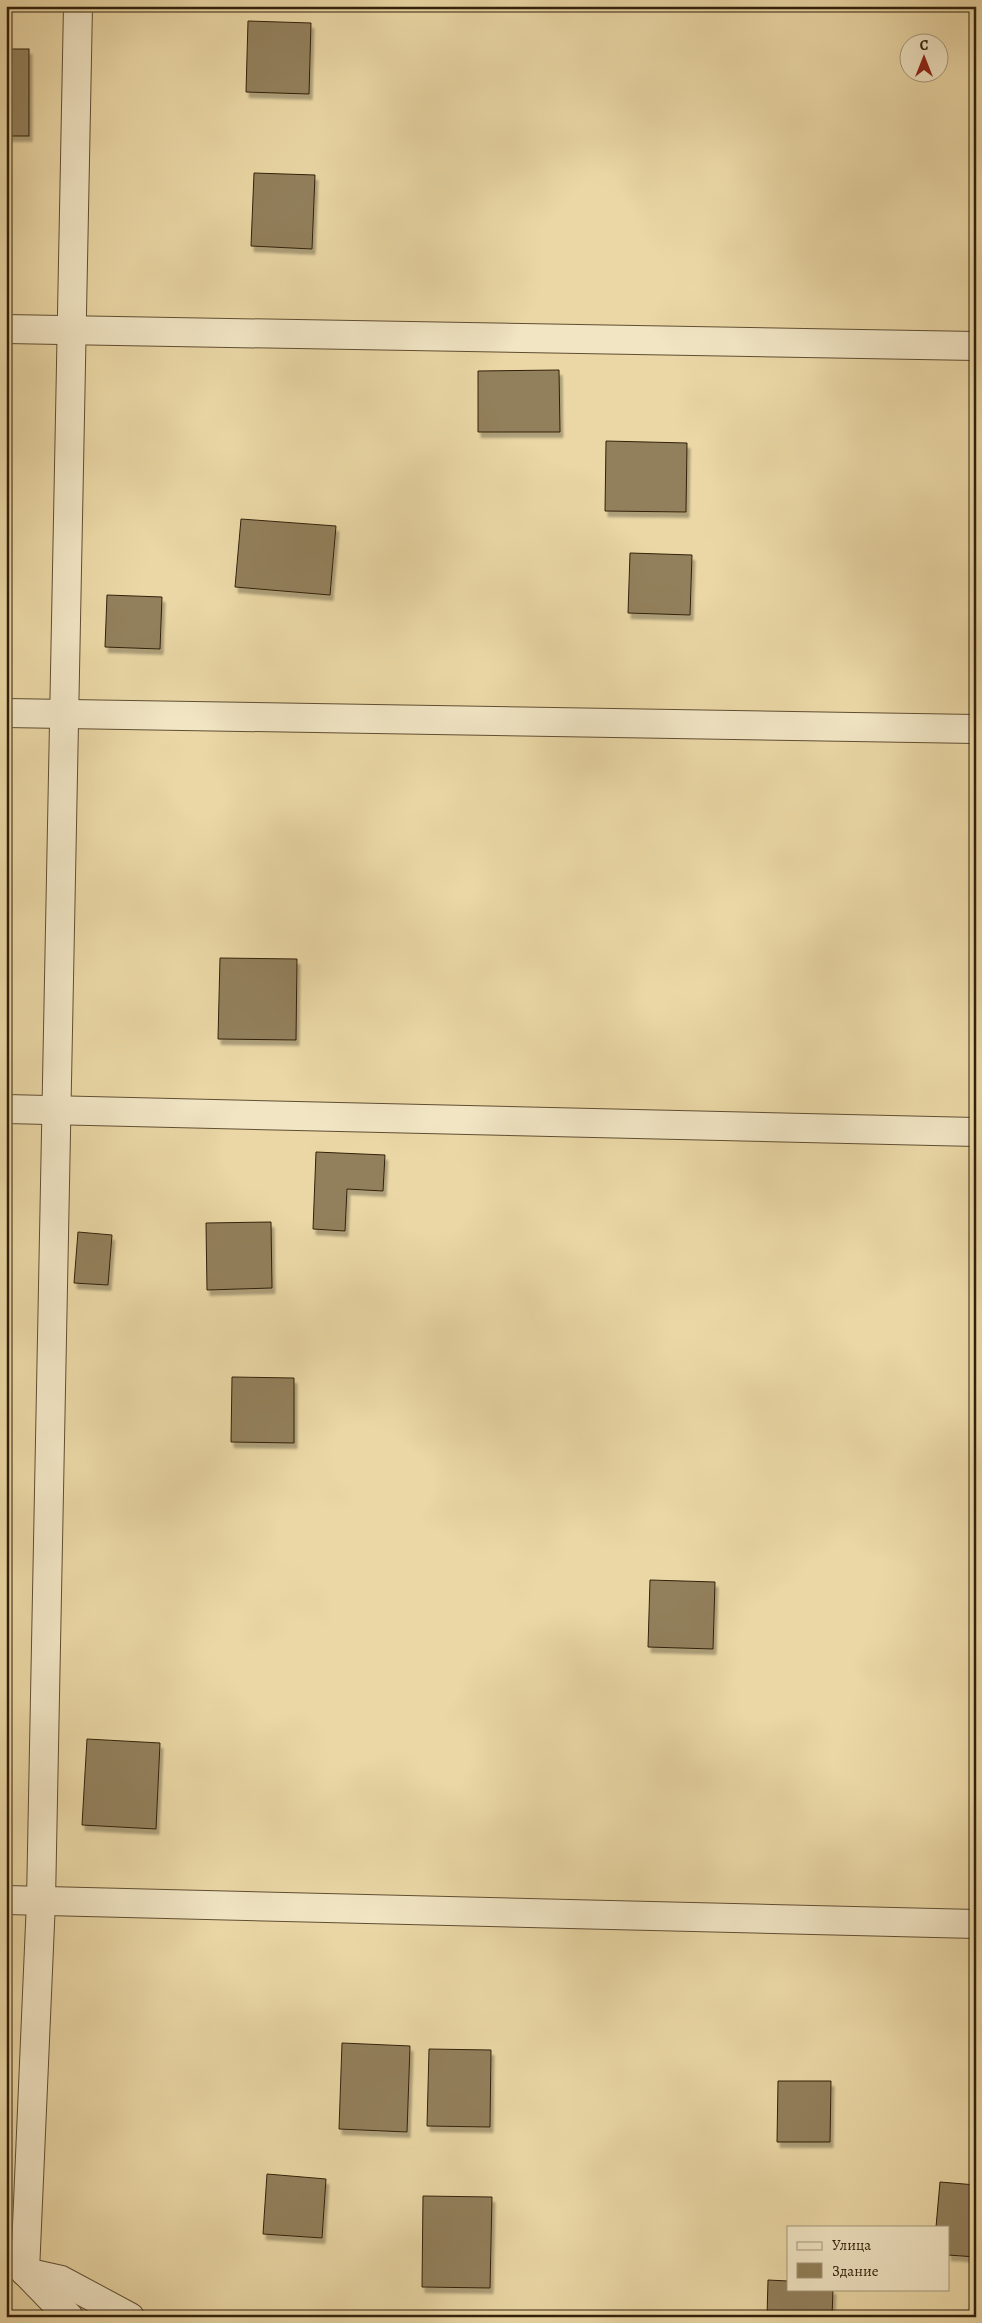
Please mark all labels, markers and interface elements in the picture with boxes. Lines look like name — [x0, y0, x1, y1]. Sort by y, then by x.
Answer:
north arrow — [900, 32, 950, 82]
text: С — [920, 36, 929, 55]
legend — [787, 2226, 950, 2290]
text: Улица — [832, 2235, 871, 2255]
text: Здание — [832, 2261, 879, 2281]

